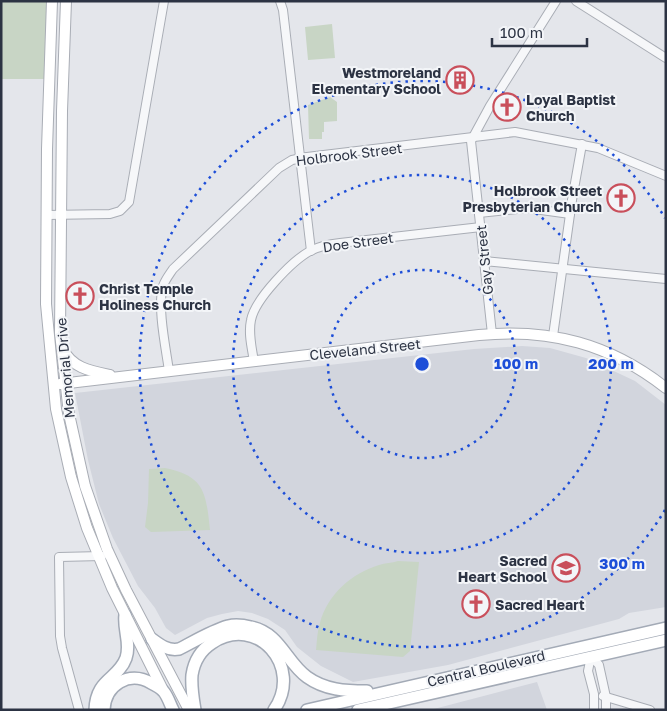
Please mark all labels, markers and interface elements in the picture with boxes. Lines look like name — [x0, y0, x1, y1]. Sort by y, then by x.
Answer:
scale bar — [492, 15, 587, 47]
text: 100 m — [500, 23, 543, 41]
place label: Westmoreland Elementary School — [312, 64, 441, 97]
building icon: Westmoreland Elementary School — [445, 65, 475, 95]
place label: Loyal Baptist Church — [526, 91, 616, 124]
church icon: Loyal Baptist Church — [492, 92, 522, 122]
street label: Holbrook Street — [295, 139, 403, 169]
place label: Holbrook Street Presbyterian Church — [463, 182, 602, 215]
church icon: Holbrook Street Presbyterian Church — [606, 183, 636, 213]
street label: Gay Street — [472, 224, 496, 296]
street label: Doe Street — [322, 229, 394, 255]
place label: Christ Temple Holiness Church — [99, 280, 211, 313]
church icon: Christ Temple Holiness Church — [65, 281, 95, 311]
street label: Memorial Drive — [52, 317, 78, 419]
street label: Cleveland Street — [308, 335, 422, 363]
text: 100 m — [494, 354, 538, 372]
text: 200 m — [588, 354, 634, 372]
centre of rings — [413, 355, 431, 373]
place label: Sacred Heart School — [458, 552, 547, 585]
school or university icon: Sacred Heart School — [551, 553, 581, 583]
text: 300 m — [599, 554, 645, 572]
church icon: Sacred Heart — [461, 589, 491, 619]
place label: Sacred Heart — [495, 596, 585, 613]
street label: Central Boulevard — [425, 646, 547, 690]

